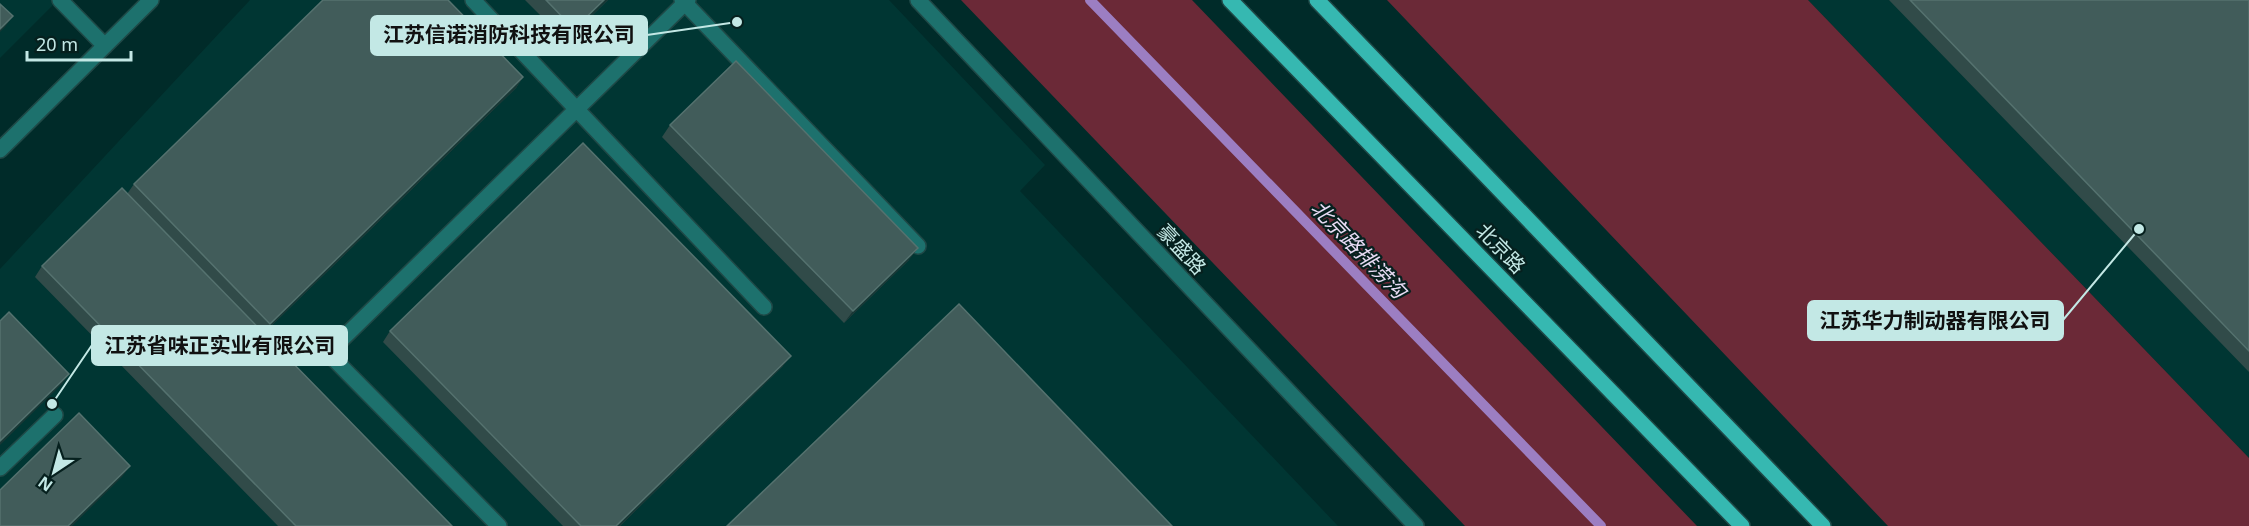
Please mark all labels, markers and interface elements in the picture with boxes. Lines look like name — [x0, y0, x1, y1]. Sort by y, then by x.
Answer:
callout: 江苏信诺消防科技有限公司 — [371, 16, 647, 55]
text: 江苏信诺消防科技有限公司 — [383, 20, 635, 48]
scale bar — [27, 24, 130, 62]
text: 20 m — [36, 32, 78, 56]
water label: 北京路排涝沟 — [1305, 194, 1414, 305]
street label: 北京路 — [1470, 217, 1532, 279]
street label: 豪盛路 — [1152, 218, 1212, 280]
callout: 江苏华力制动器有限公司 — [1808, 301, 2063, 340]
text: 江苏华力制动器有限公司 — [1820, 306, 2051, 334]
callout: 江苏省味正实业有限公司 — [92, 326, 347, 365]
text: 江苏省味正实业有限公司 — [105, 331, 336, 359]
north arrow — [24, 442, 84, 502]
text: N — [33, 471, 57, 497]

